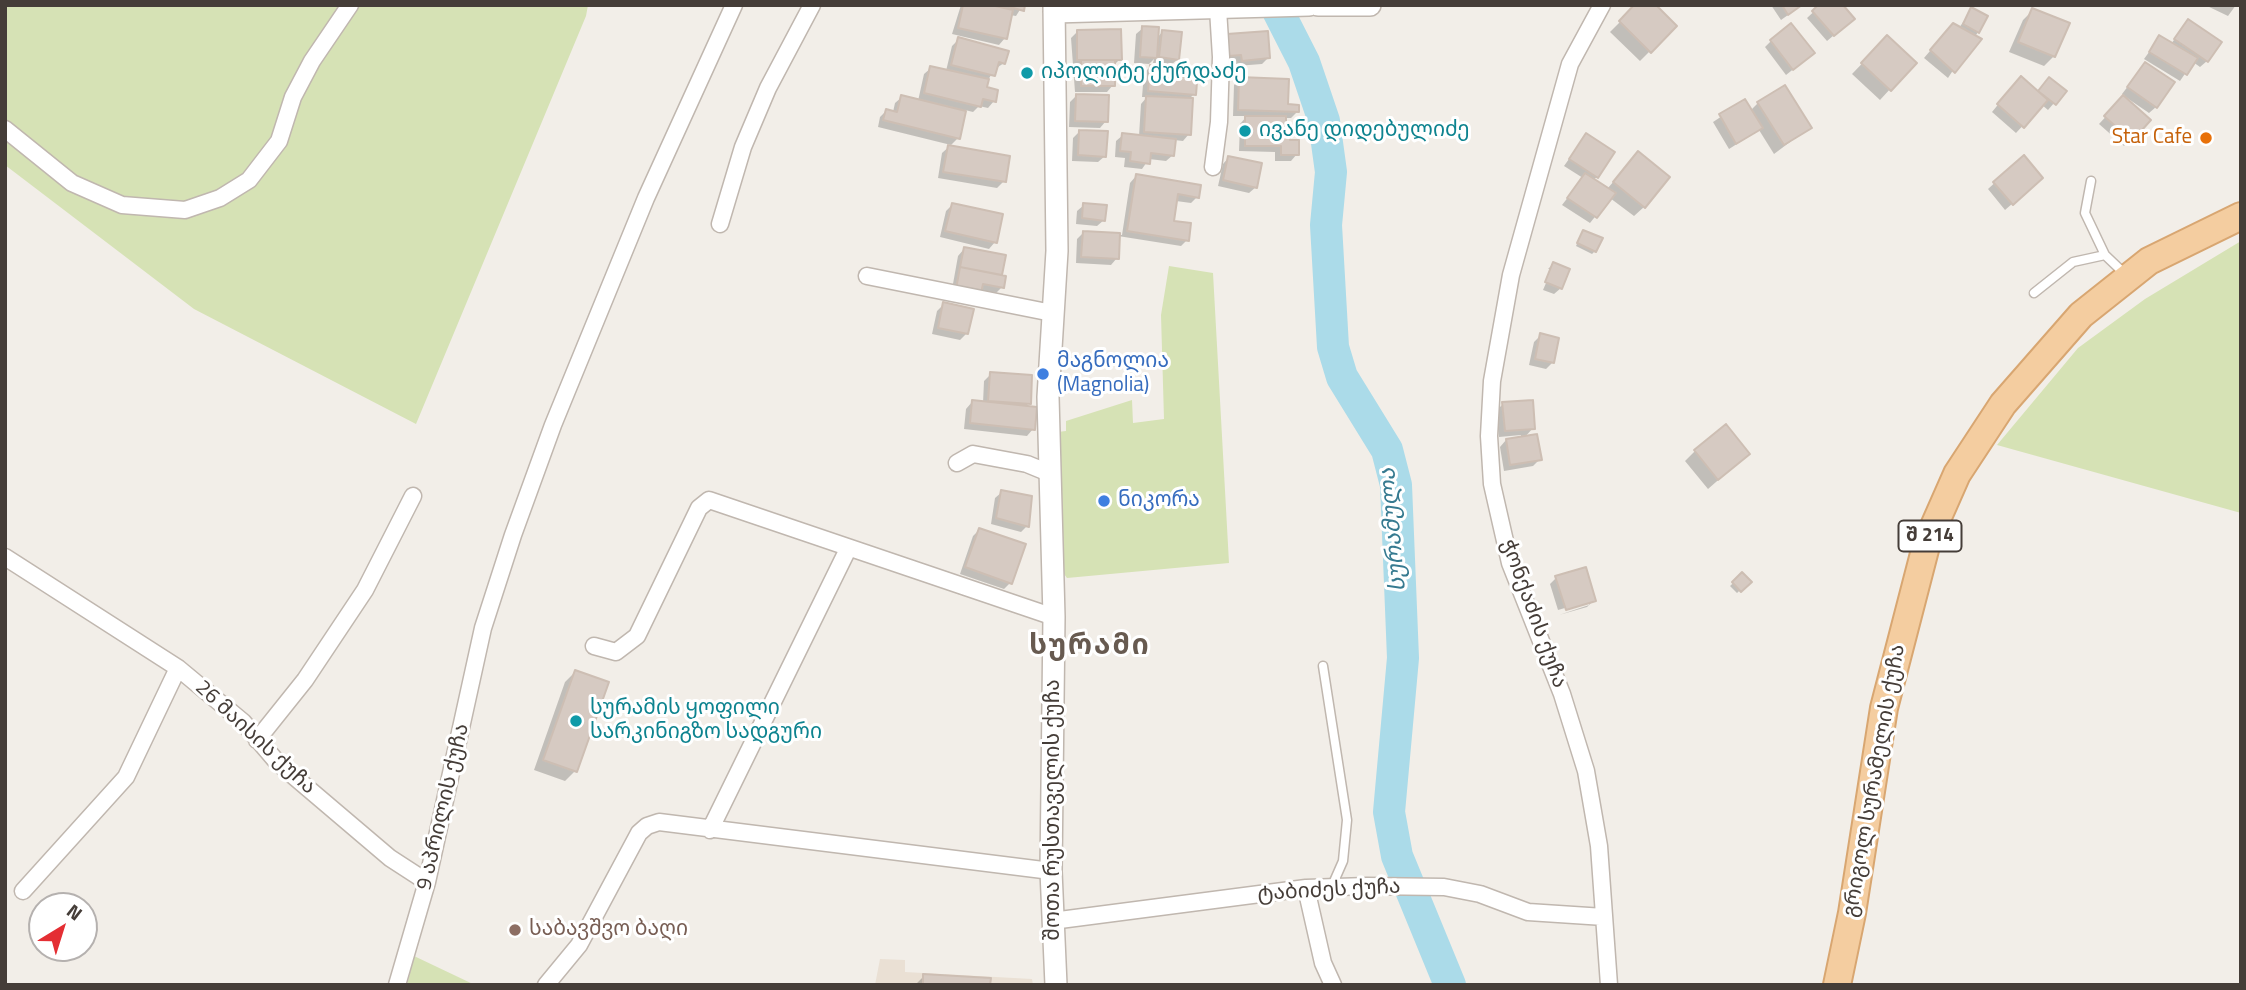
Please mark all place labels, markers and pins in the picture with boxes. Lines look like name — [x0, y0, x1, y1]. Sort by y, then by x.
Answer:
place label: იპოლიტე ქურდაძე — [1041, 60, 1247, 86]
marker: იპოლიტე ქურდაძე — [1019, 65, 1035, 81]
place label: ივანე დიდებულიძე — [1259, 118, 1470, 144]
marker: ივანე დიდებულიძე — [1237, 123, 1253, 139]
place label: Star Cafe — [2112, 125, 2192, 151]
marker: Star Cafe — [2198, 130, 2214, 146]
place label: მაგნოლია (Magnolia) — [1057, 349, 1169, 399]
marker: მაგნოლია (Magnolia) — [1035, 366, 1051, 382]
place label: ნიკორა — [1118, 488, 1200, 514]
marker: ნიკორა — [1096, 493, 1112, 509]
place label: სურამის ყოფილი სარკინიგზო სადგური — [590, 696, 822, 746]
marker: სურამის ყოფილი სარკინიგზო სადგური — [568, 713, 584, 729]
place label: საბავშვო ბაღი — [529, 917, 688, 943]
marker: საბავშვო ბაღი — [507, 922, 523, 938]

